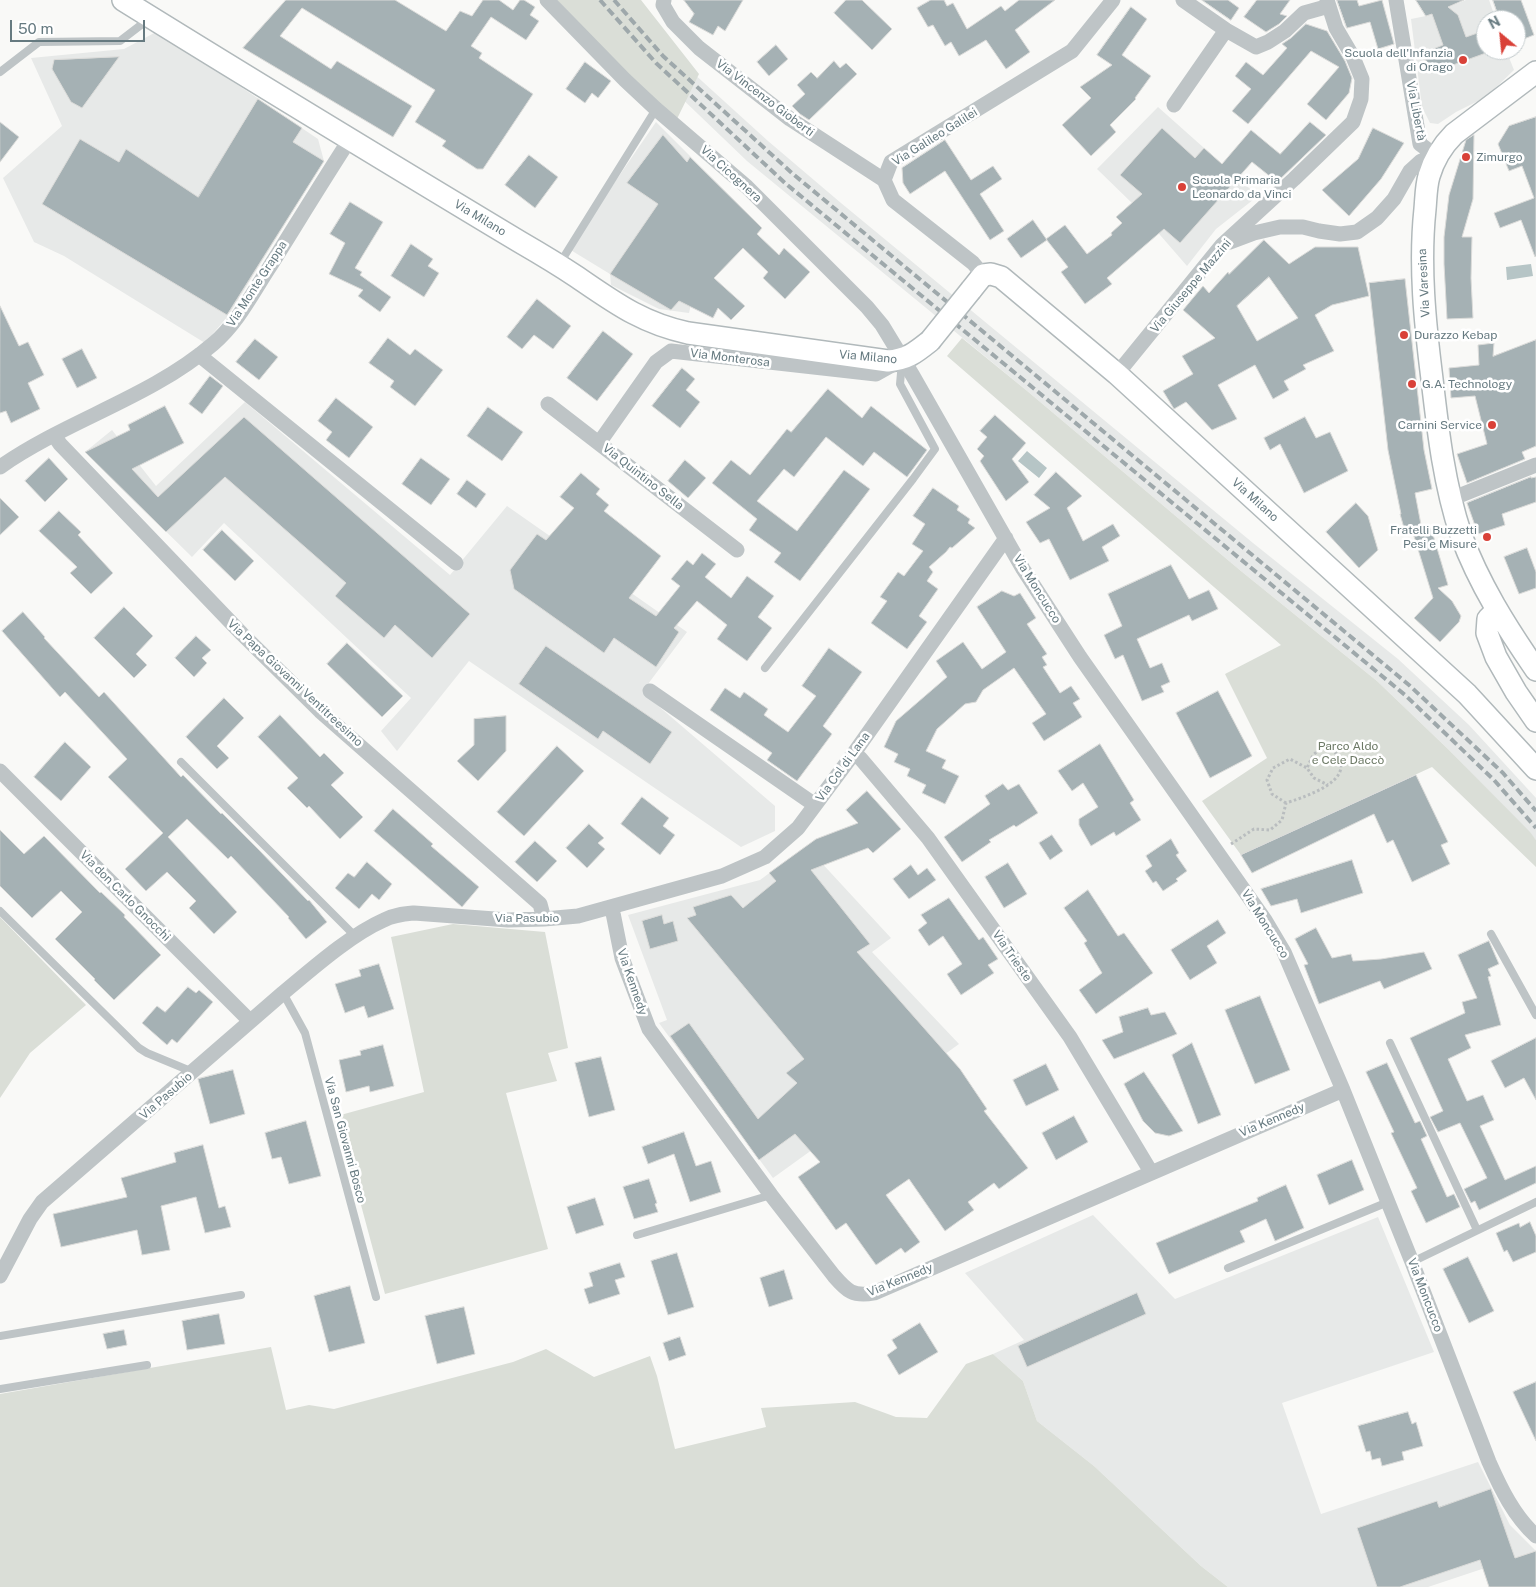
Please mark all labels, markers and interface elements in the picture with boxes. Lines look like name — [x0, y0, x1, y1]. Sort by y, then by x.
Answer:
scale bar — [12, 10, 148, 42]
north arrow — [1476, 10, 1526, 60]
text: N — [1486, 13, 1503, 32]
text: 50 m — [18, 20, 53, 37]
place label: Scuola dell'Infanzia di Orago — [1344, 46, 1453, 74]
marker: Scuola dell'Infanzia di Orago — [1457, 54, 1469, 66]
street label: Via Vincenzo Gioberti — [713, 56, 817, 140]
street label: Via Libertà — [1403, 80, 1429, 142]
street label: Via Galileo Galilei — [890, 105, 980, 169]
street label: Via Cicognera — [697, 143, 765, 205]
place label: Zimurgo — [1476, 150, 1522, 164]
marker: Zimurgo — [1460, 151, 1472, 163]
place label: Scuola Primaria Leonardo da Vinci — [1192, 173, 1291, 201]
marker: Scuola Primaria Leonardo da Vinci — [1176, 181, 1188, 193]
street label: Via Milano — [451, 197, 509, 239]
street label: Via Giuseppe Mazzini — [1148, 236, 1234, 336]
street label: Via Monte Grappa — [224, 238, 290, 330]
street label: Via Varesina — [1415, 248, 1433, 318]
place label: Durazzo Kebap — [1414, 328, 1497, 342]
marker: Durazzo Kebap — [1398, 329, 1410, 341]
street label: Via Monterosa — [689, 346, 771, 370]
street label: Via Milano — [838, 347, 898, 367]
place label: G.A. Technology — [1422, 377, 1512, 391]
marker: G.A. Technology — [1406, 378, 1418, 390]
place label: Carnini Service — [1398, 418, 1482, 432]
marker: Carnini Service — [1486, 419, 1498, 431]
street label: Via Quintino Sella — [599, 441, 687, 513]
street label: Via Milano — [1229, 475, 1281, 525]
place label: Fratelli Buzzetti Pesi e Misure — [1390, 523, 1477, 551]
marker: Fratelli Buzzetti Pesi e Misure — [1481, 531, 1493, 543]
street label: Via Moncucco — [1010, 552, 1064, 626]
street label: Via Papa Giovanni Ventitreesimo — [224, 616, 366, 750]
street label: Via Col di Lana — [813, 730, 873, 804]
park label: Parco Aldo e Cele Daccò — [1312, 739, 1384, 767]
street label: Via don Carlo Gnocchi — [77, 848, 173, 944]
street label: Via Moncucco — [1238, 887, 1292, 961]
street label: Via Pasubio — [495, 911, 559, 925]
street label: Via Trieste — [989, 928, 1035, 984]
street label: Via Kennedy — [614, 947, 650, 1017]
street label: Via Pasubio — [137, 1069, 195, 1123]
street label: Via San Giovanni Bosco — [321, 1075, 369, 1205]
street label: Via Kennedy — [1237, 1100, 1307, 1140]
street label: Via Moncucco — [1404, 1256, 1446, 1334]
street label: Via Kennedy — [865, 1260, 935, 1300]

